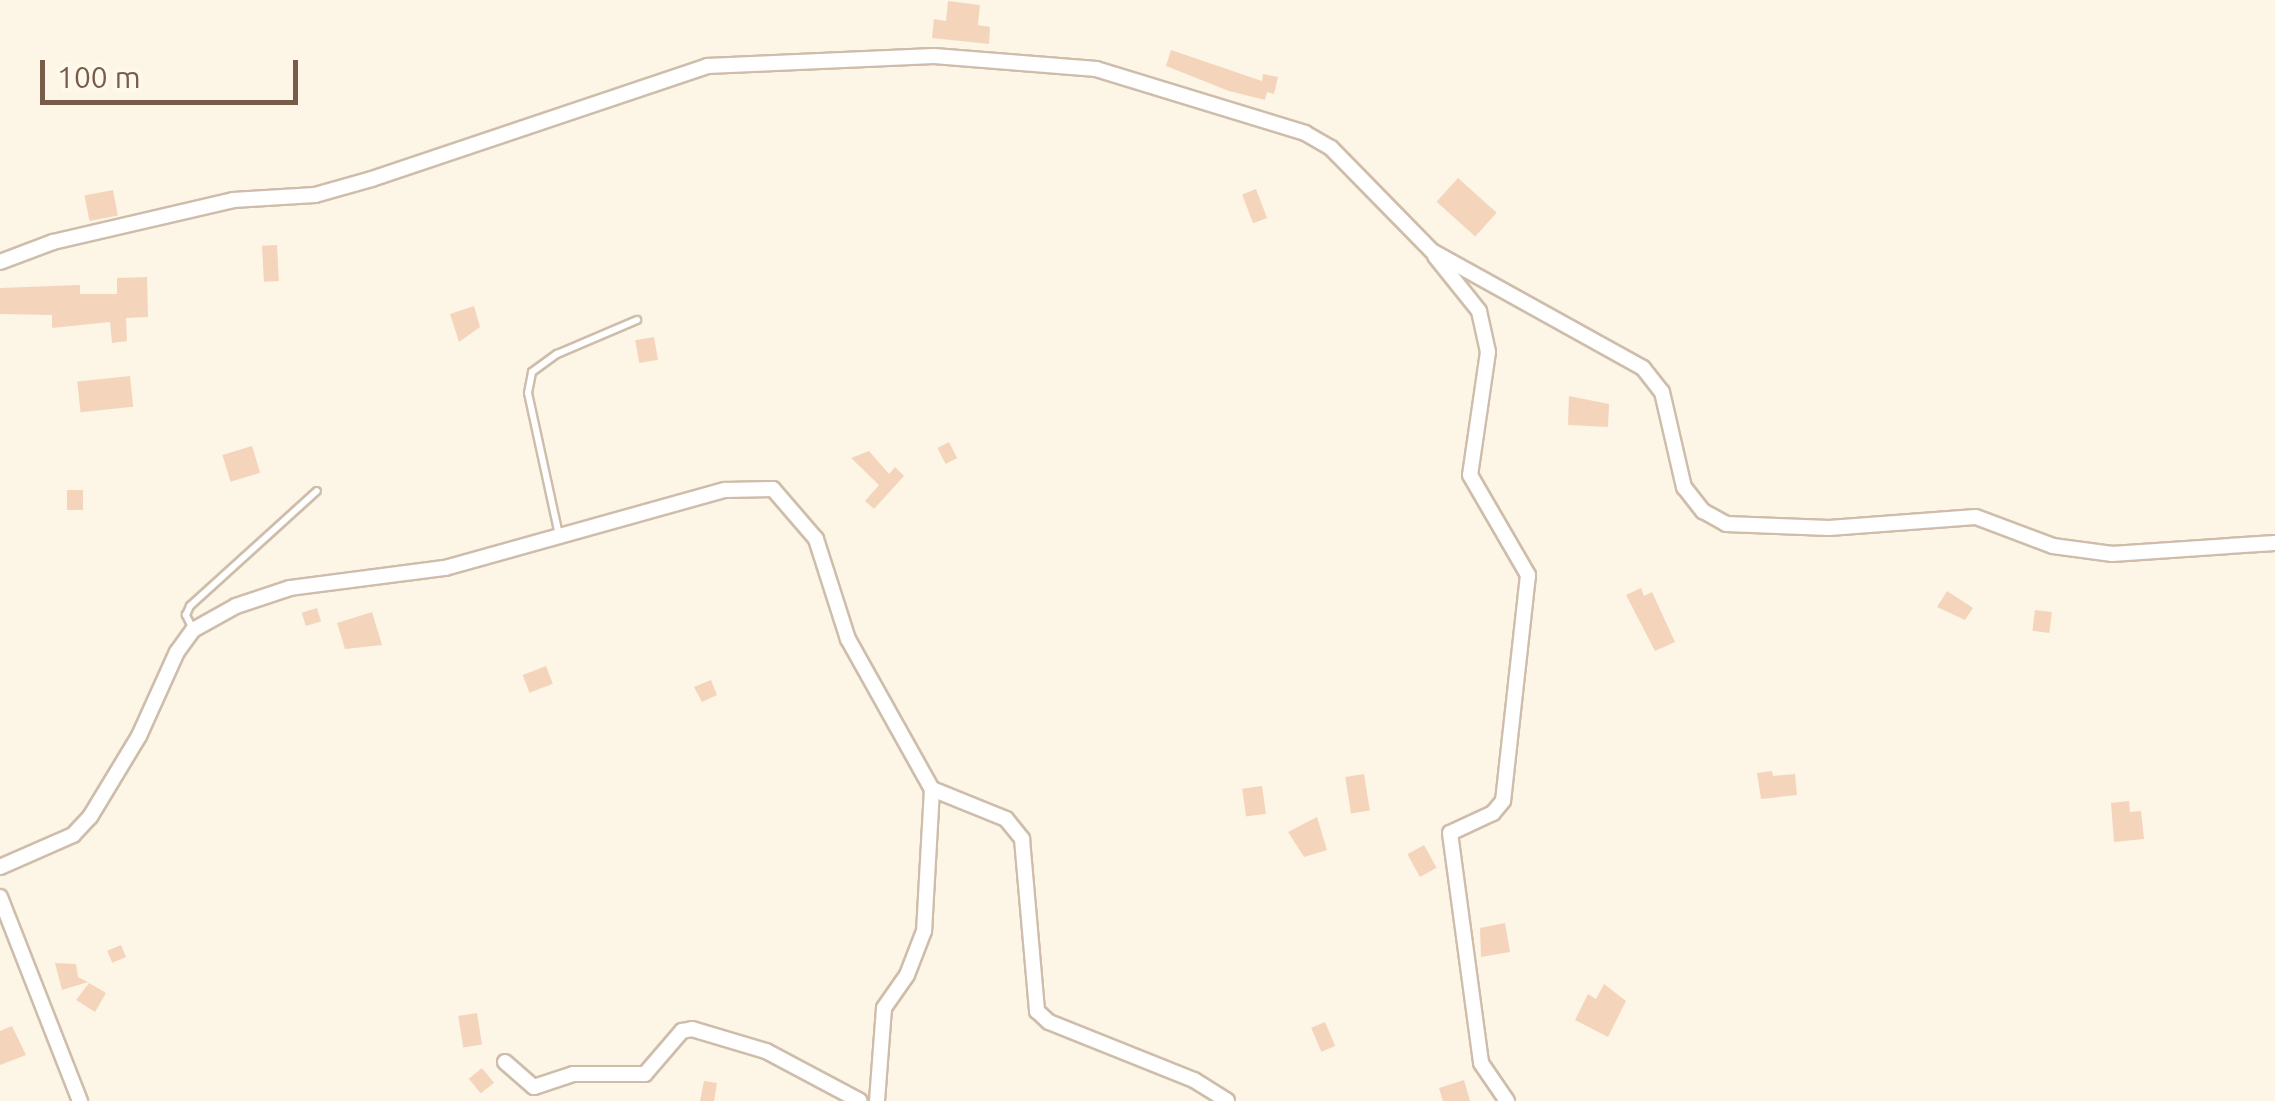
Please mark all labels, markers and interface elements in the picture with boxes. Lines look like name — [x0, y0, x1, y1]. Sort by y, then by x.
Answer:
scale bar — [45, 40, 302, 102]
text: 100 m — [57, 60, 141, 94]

